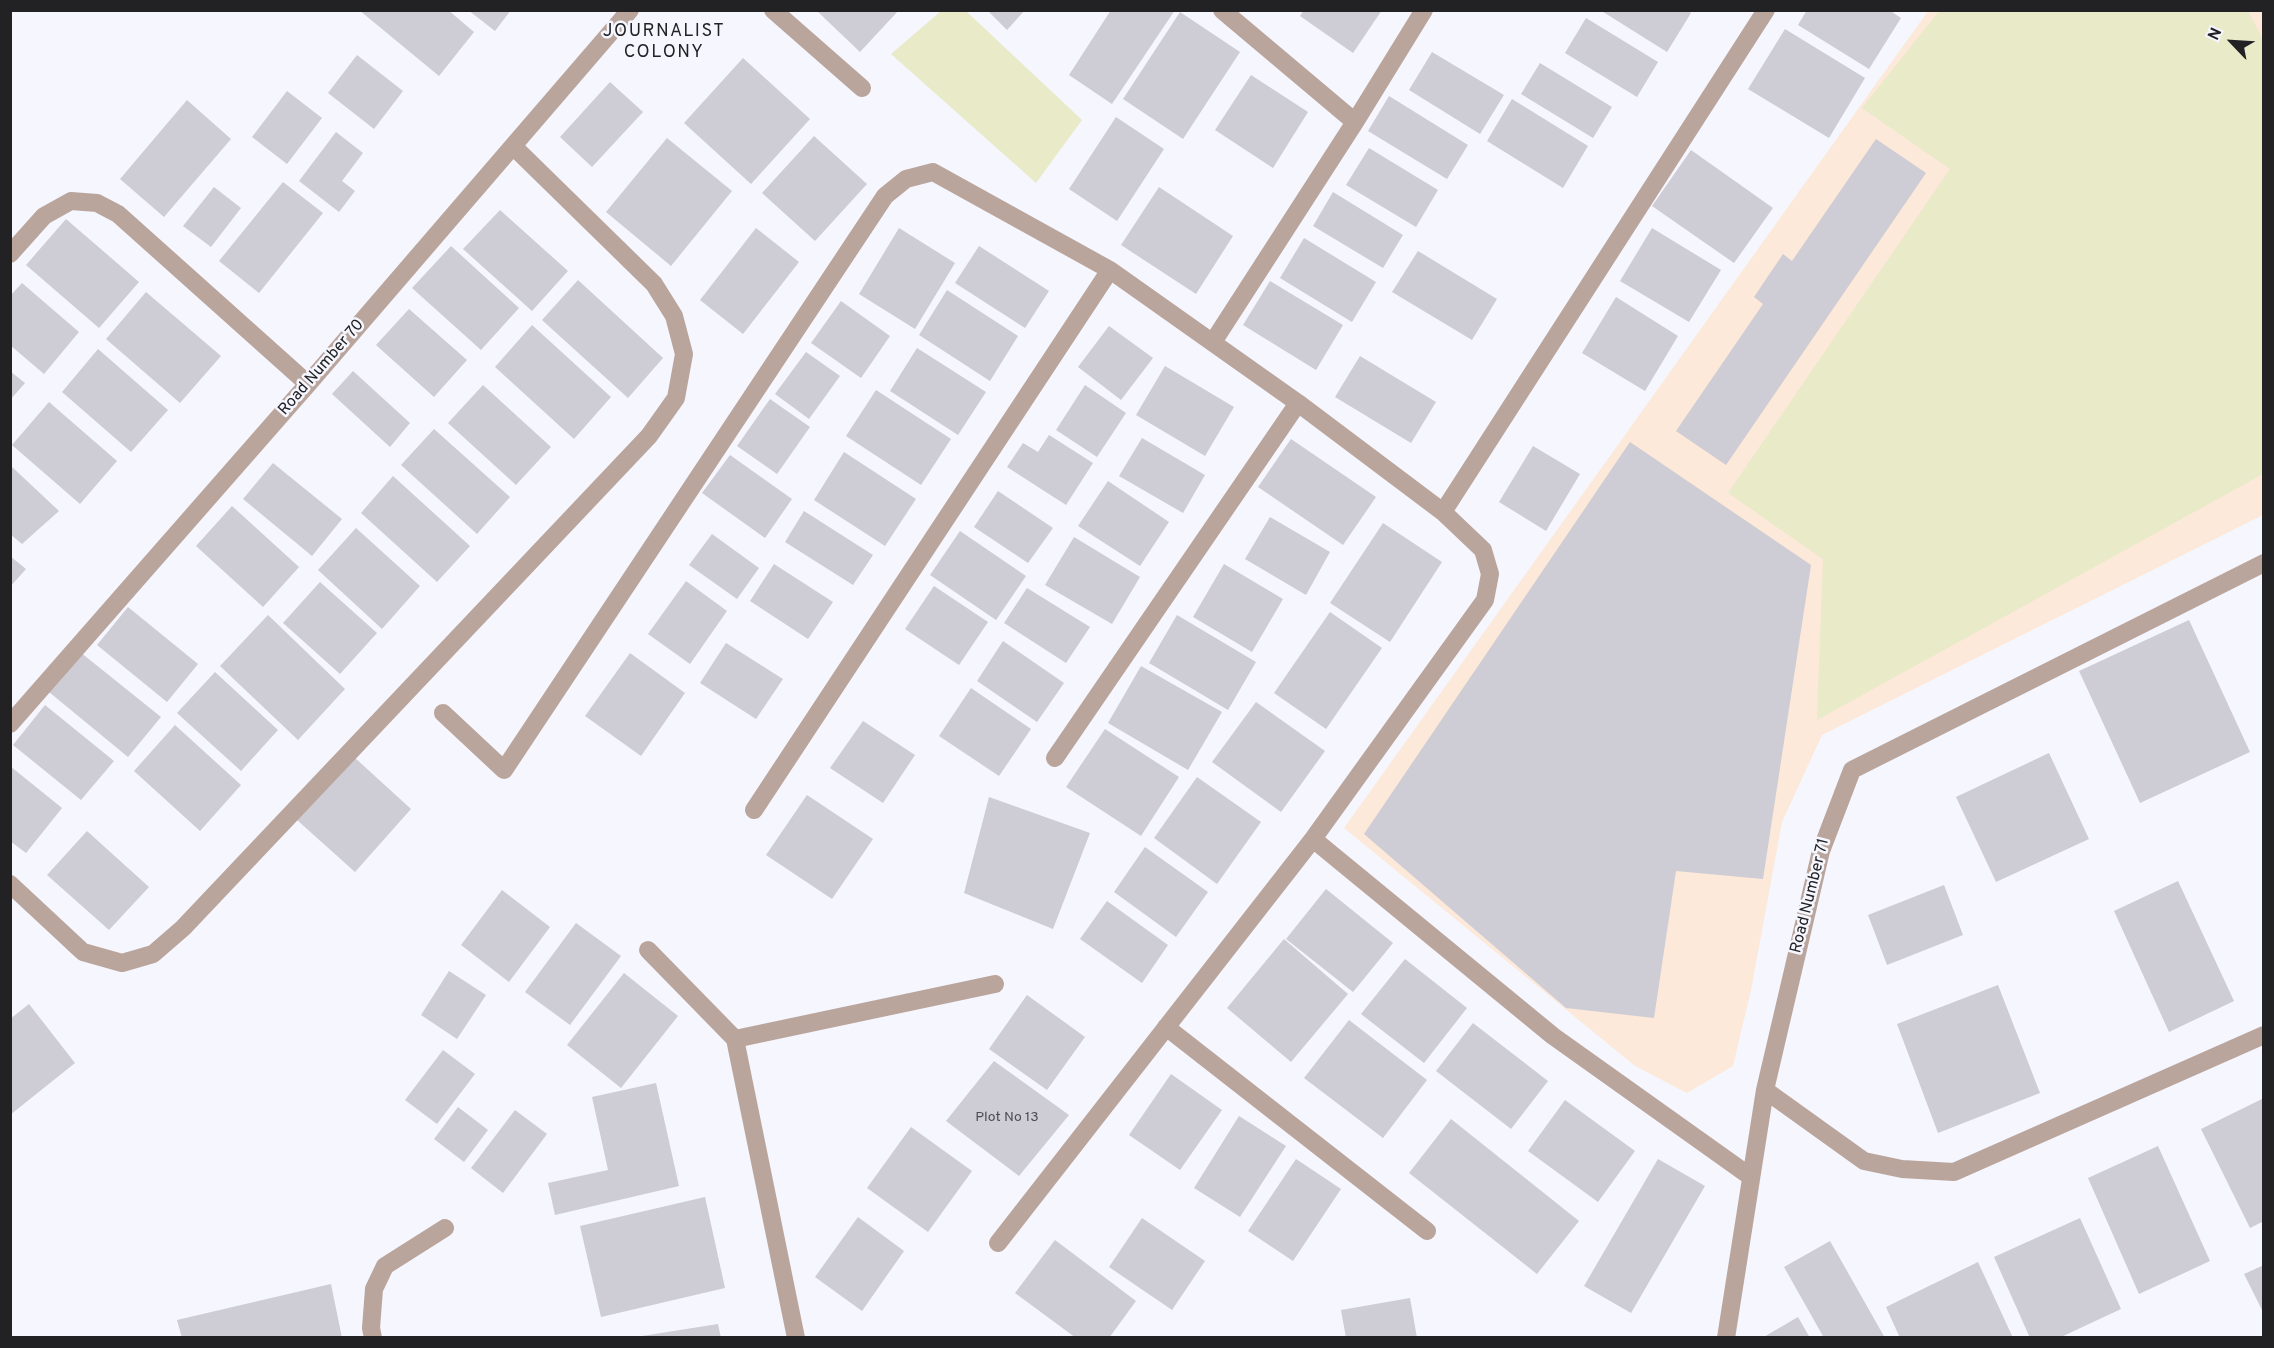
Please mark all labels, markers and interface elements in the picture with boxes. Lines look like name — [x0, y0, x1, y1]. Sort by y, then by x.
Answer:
north arrow — [2202, 12, 2262, 72]
district label: JOURNALIST COLONY — [603, 21, 725, 63]
text: N — [2204, 25, 2227, 44]
street label: Road Number 70 — [275, 316, 369, 420]
street label: Road Number 71 — [1787, 837, 1835, 955]
house number: Plot No 13 — [975, 1110, 1039, 1126]

